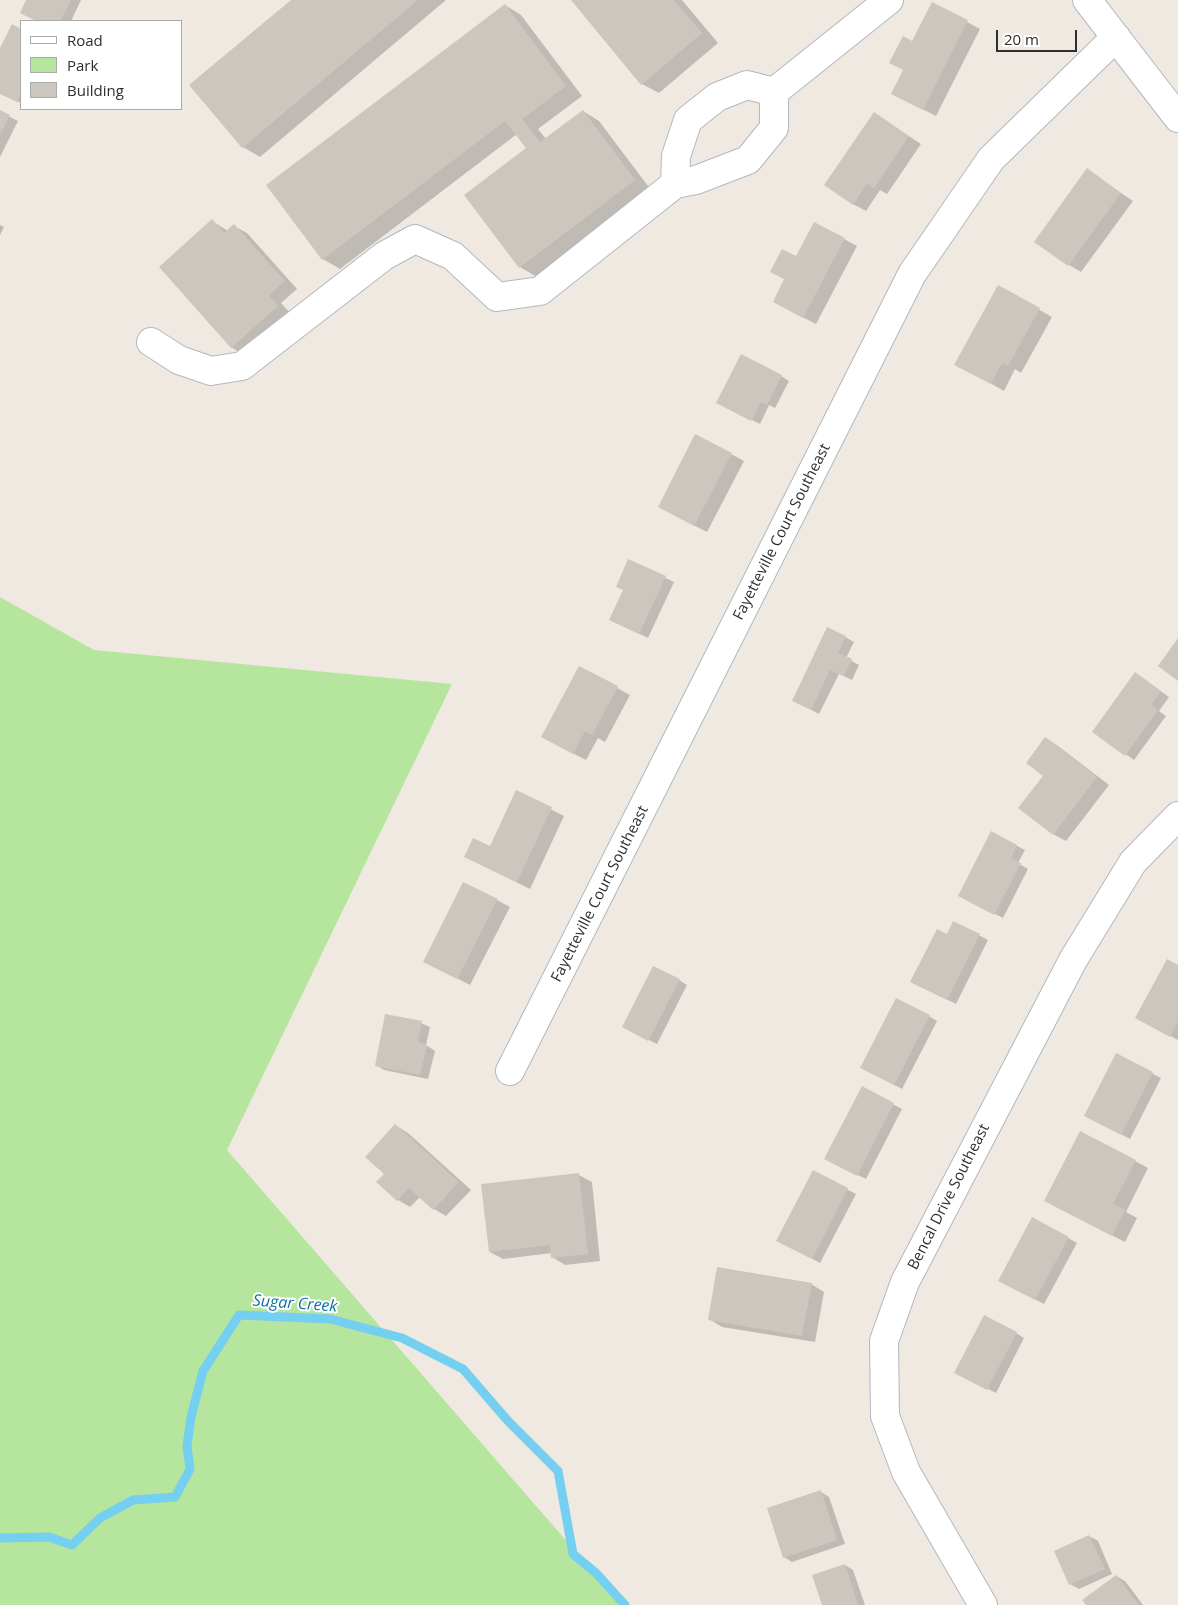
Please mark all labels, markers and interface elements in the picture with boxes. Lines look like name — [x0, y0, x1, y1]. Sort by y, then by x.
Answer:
legend — [20, 20, 182, 110]
scale bar — [998, 20, 1079, 52]
text: 20 m — [1004, 29, 1039, 49]
text: Road — [67, 30, 103, 50]
text: Park — [67, 55, 98, 75]
text: Building — [67, 80, 124, 100]
street label: Fayetteville Court Southeast — [730, 441, 834, 623]
street label: Fayetteville Court Southeast — [548, 803, 652, 985]
street label: Bencal Drive Southeast — [904, 1121, 994, 1273]
water label: Sugar Creek — [252, 1291, 338, 1317]

